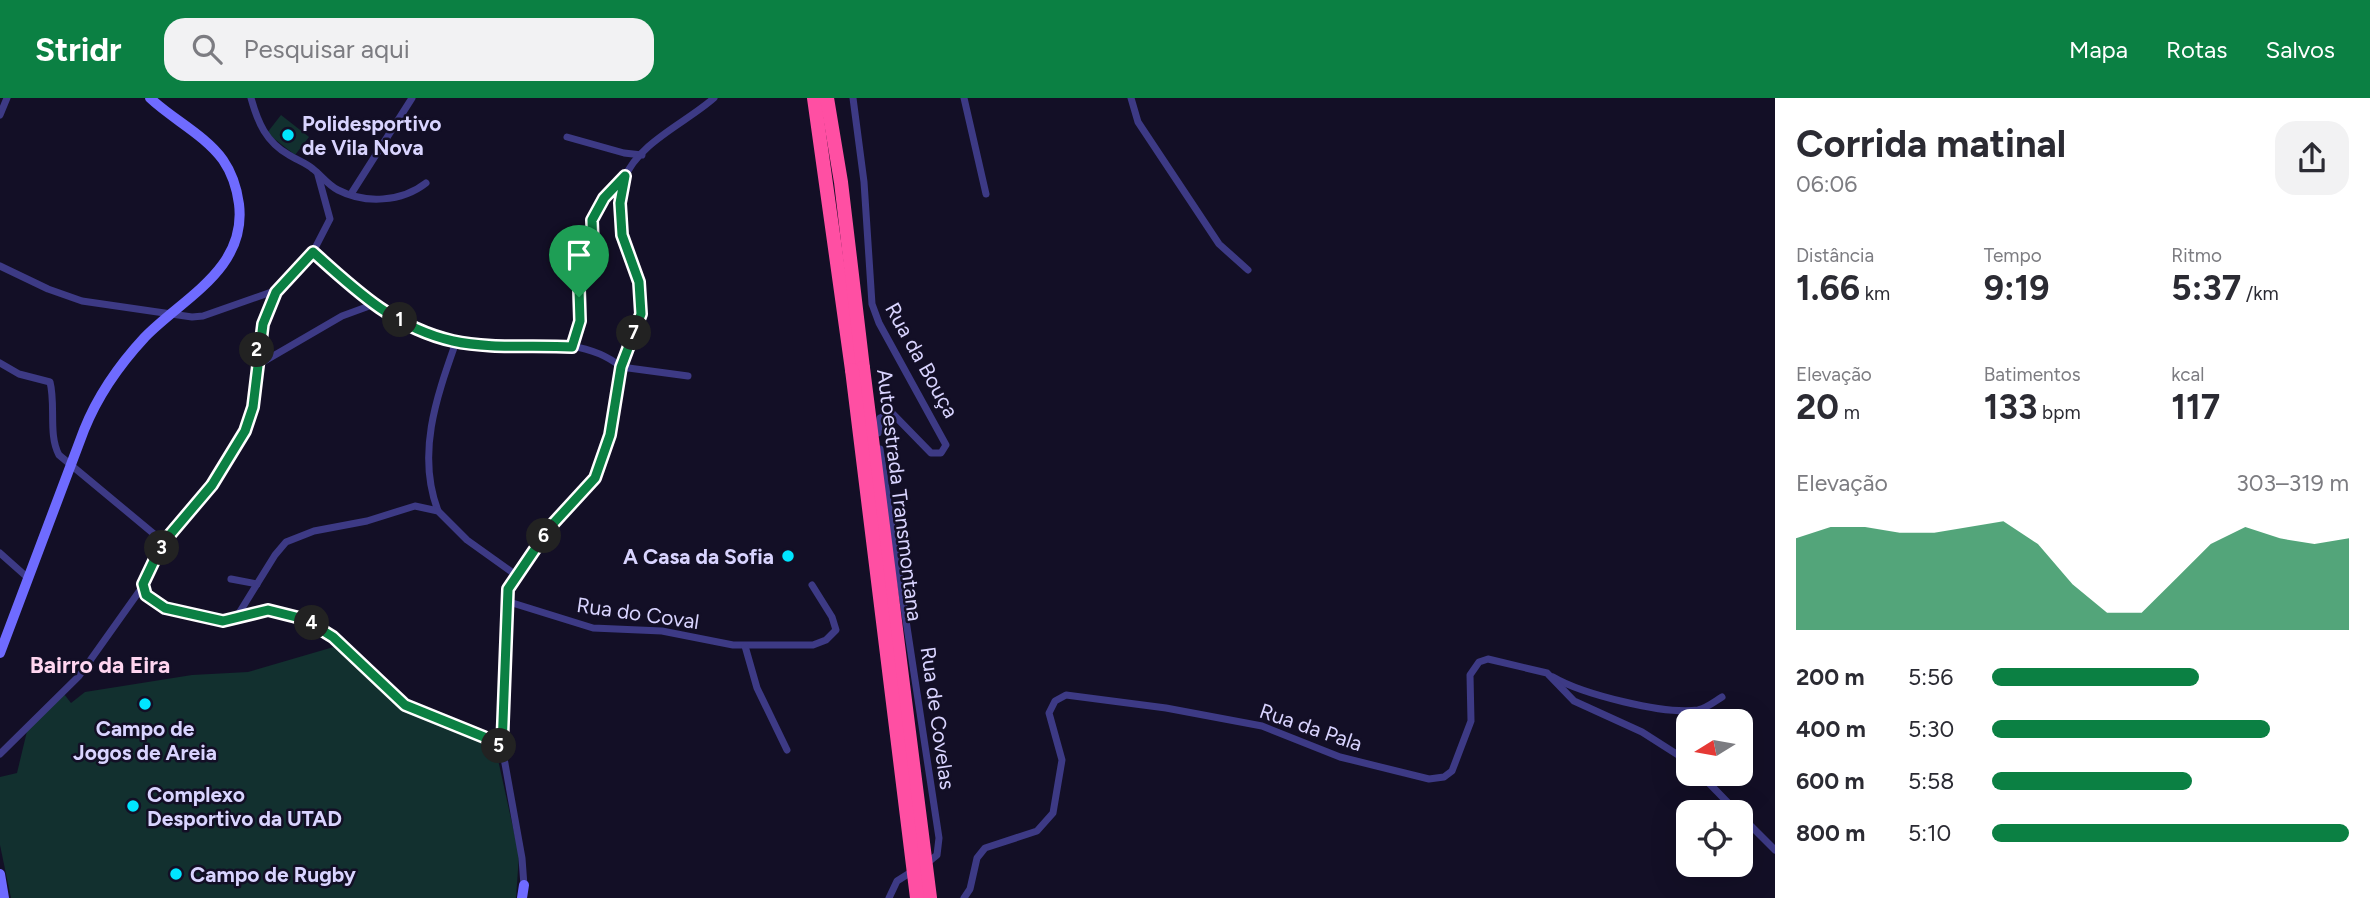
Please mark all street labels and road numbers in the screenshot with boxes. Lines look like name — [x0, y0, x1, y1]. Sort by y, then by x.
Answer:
street label: Rua da Bouça — [880, 298, 964, 422]
street label: Autoestrada Transmontana — [872, 367, 928, 623]
street label: Rua do Coval — [575, 592, 701, 634]
street label: Rua de Covelas — [916, 645, 960, 791]
street label: Rua da Pala — [1256, 698, 1366, 756]

